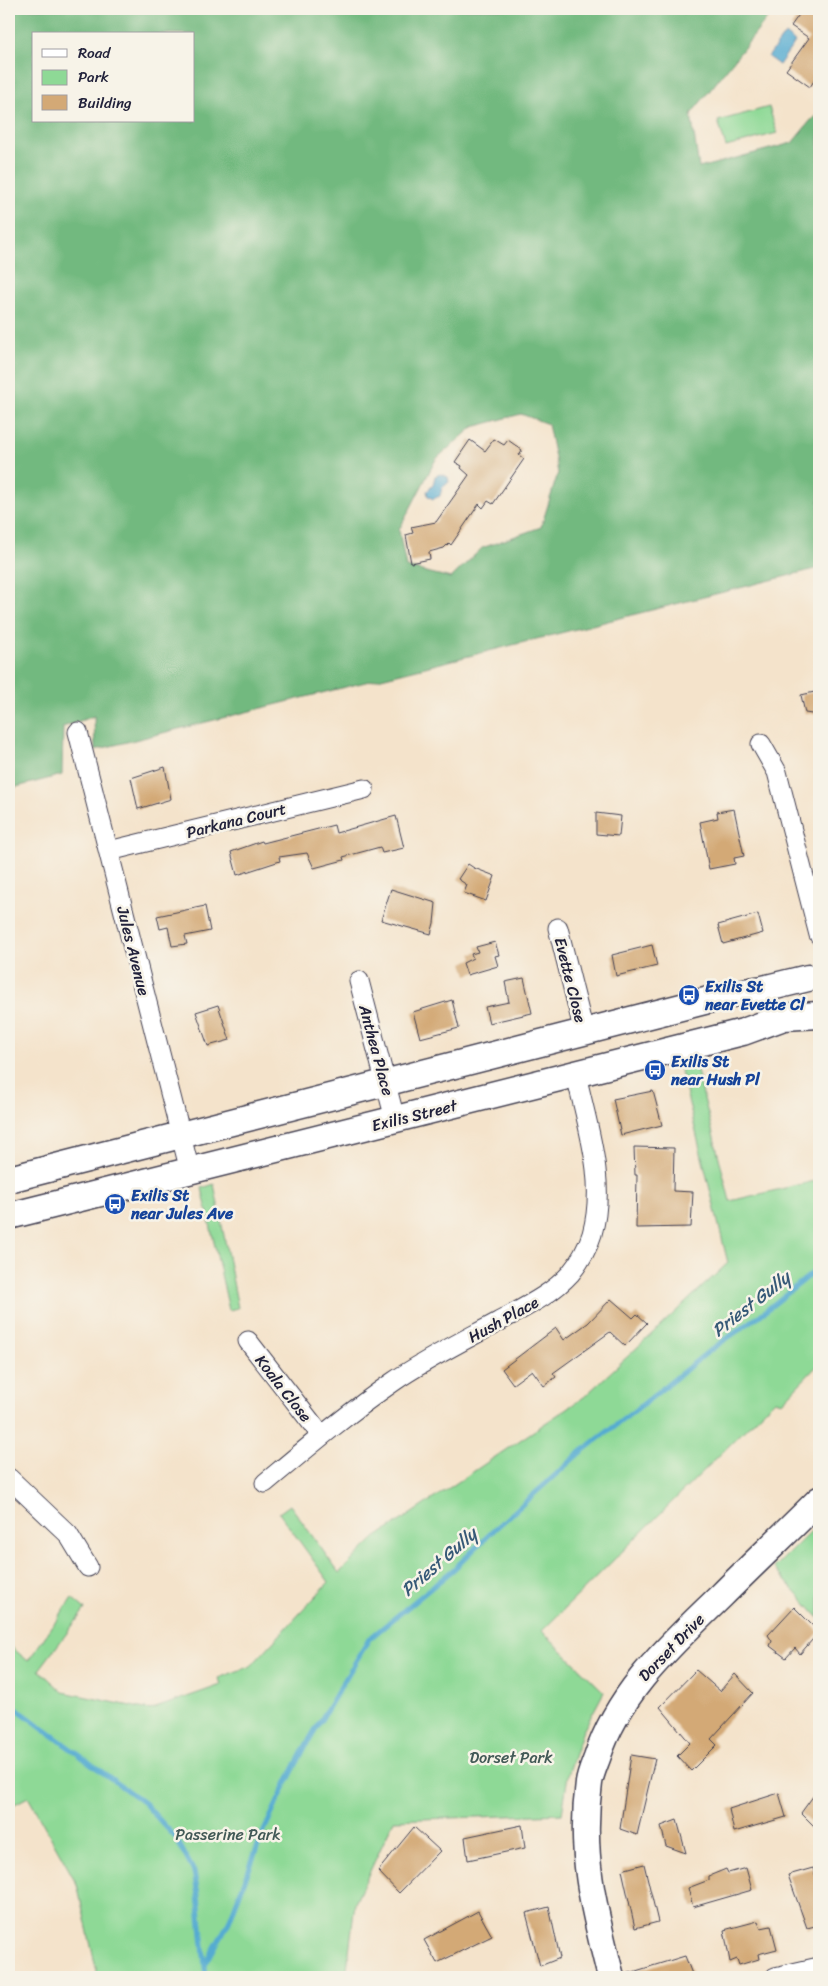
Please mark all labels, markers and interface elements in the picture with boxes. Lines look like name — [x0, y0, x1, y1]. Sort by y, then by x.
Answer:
legend — [32, 32, 195, 122]
text: Road — [78, 40, 111, 66]
text: Park — [78, 64, 109, 90]
text: Building — [78, 90, 132, 116]
street label: Parkana Court — [183, 794, 289, 847]
street label: Jules Avenue — [108, 902, 159, 999]
street label: Evette Close — [546, 934, 595, 1026]
place label: Exilis St near Evette Cl — [704, 972, 806, 1019]
bus stop icon: Exilis St near Evette Cl — [677, 983, 701, 1007]
street label: Anthea Place — [350, 1000, 403, 1099]
place label: Exilis St near Hush Pl — [670, 1047, 761, 1094]
bus stop icon: Exilis St near Hush Pl — [643, 1058, 667, 1082]
street label: Exilis Street — [368, 1091, 460, 1140]
place label: Exilis St near Jules Ave — [130, 1181, 234, 1228]
bus stop icon: Exilis St near Jules Ave — [103, 1192, 127, 1216]
water label: Priest Gully — [704, 1261, 800, 1345]
street label: Hush Place — [462, 1288, 544, 1351]
street label: Koala Close — [248, 1348, 320, 1429]
water label: Priest Gully — [393, 1518, 487, 1605]
street label: Dorset Drive — [631, 1606, 712, 1689]
park label: Dorset Park — [469, 1743, 553, 1772]
park label: Passerine Park — [175, 1820, 281, 1849]

